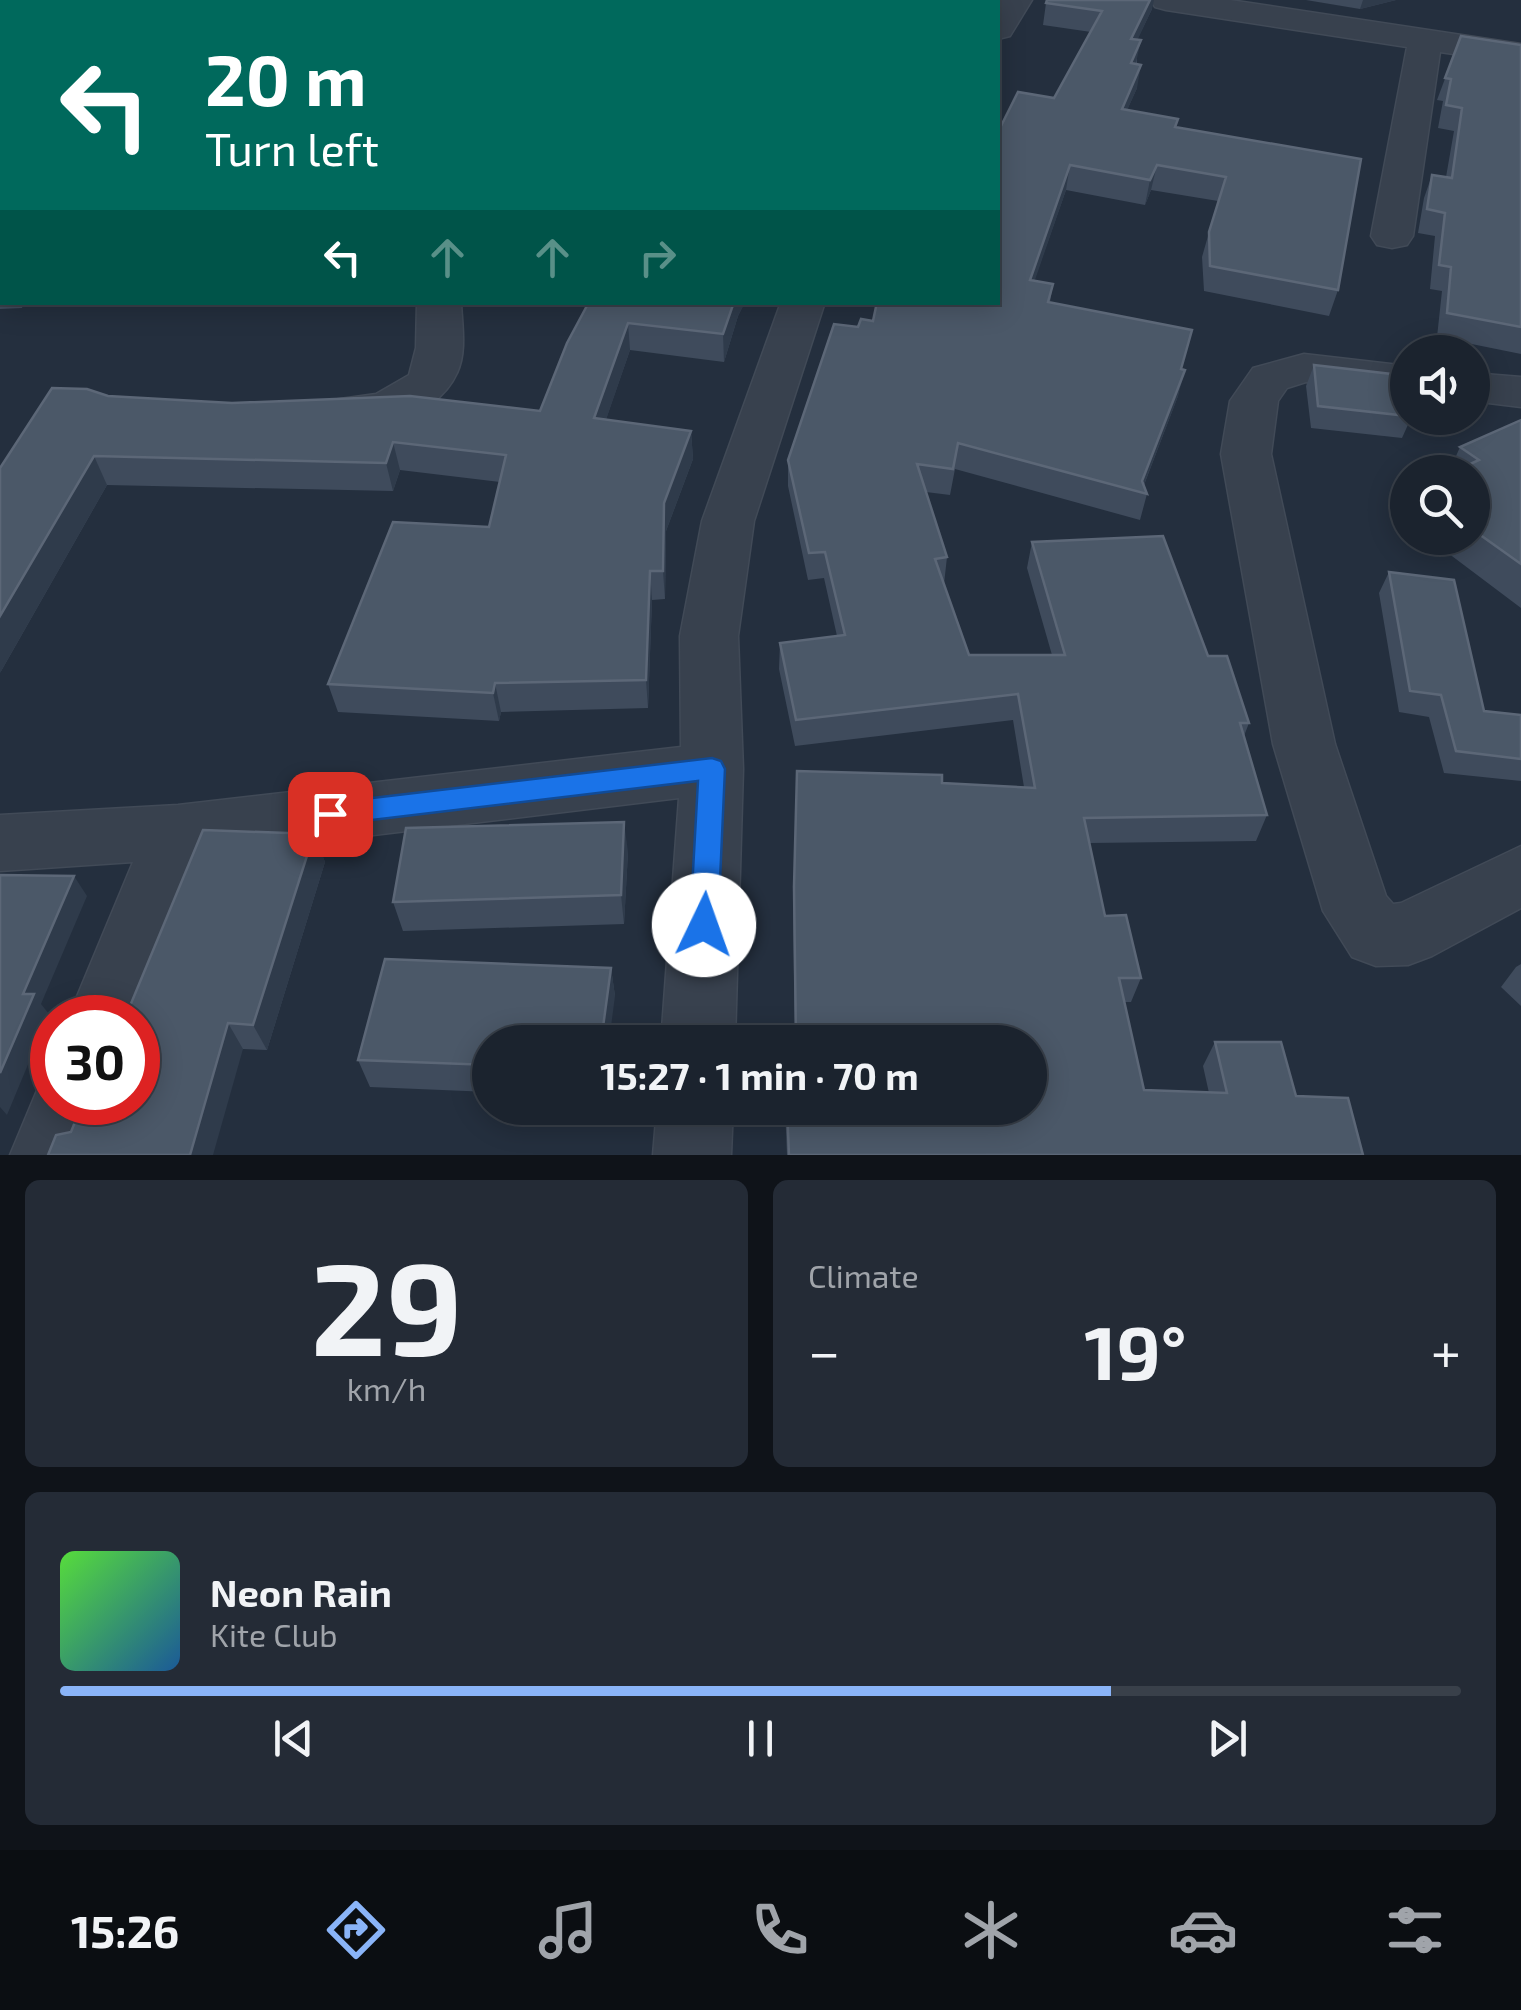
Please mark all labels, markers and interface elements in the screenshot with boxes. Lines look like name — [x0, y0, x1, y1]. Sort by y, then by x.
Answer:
text: 20 m — [205, 36, 367, 120]
icon: left — [40, 40, 170, 170]
text: Turn left — [205, 121, 379, 175]
icon: left — [315, 230, 370, 285]
icon: ahead — [420, 230, 475, 285]
icon: ahead — [525, 230, 580, 285]
icon: right — [630, 230, 685, 285]
map controls — [1390, 335, 1490, 555]
button: sound — [1390, 335, 1490, 435]
button: search — [1390, 455, 1490, 555]
pin — [288, 772, 373, 857]
icon: arrive — [303, 787, 358, 842]
position arrow — [652, 873, 756, 977]
speed limit sign: 30 — [30, 995, 160, 1125]
text: 15:27 · 1 min · 70 m — [600, 1052, 919, 1098]
text: 29 — [310, 1226, 463, 1382]
text: Climate — [808, 1256, 919, 1294]
text: 19° — [1084, 1305, 1187, 1395]
text: − — [808, 1317, 840, 1383]
text: + — [1431, 1317, 1461, 1383]
text: km/h — [347, 1369, 426, 1407]
text: Neon Rain — [210, 1569, 392, 1615]
text: Kite Club — [210, 1615, 338, 1653]
icon: previous — [266, 1711, 321, 1766]
icon: pause — [733, 1711, 788, 1766]
icon: next — [1200, 1711, 1255, 1766]
icon: directions — [321, 1895, 391, 1965]
icon: music — [533, 1895, 603, 1965]
icon: phone — [745, 1895, 815, 1965]
icon: climate — [956, 1895, 1026, 1965]
icon: car — [1168, 1895, 1238, 1965]
icon: filters — [1380, 1895, 1450, 1965]
text: 15:26 — [71, 1903, 179, 1957]

